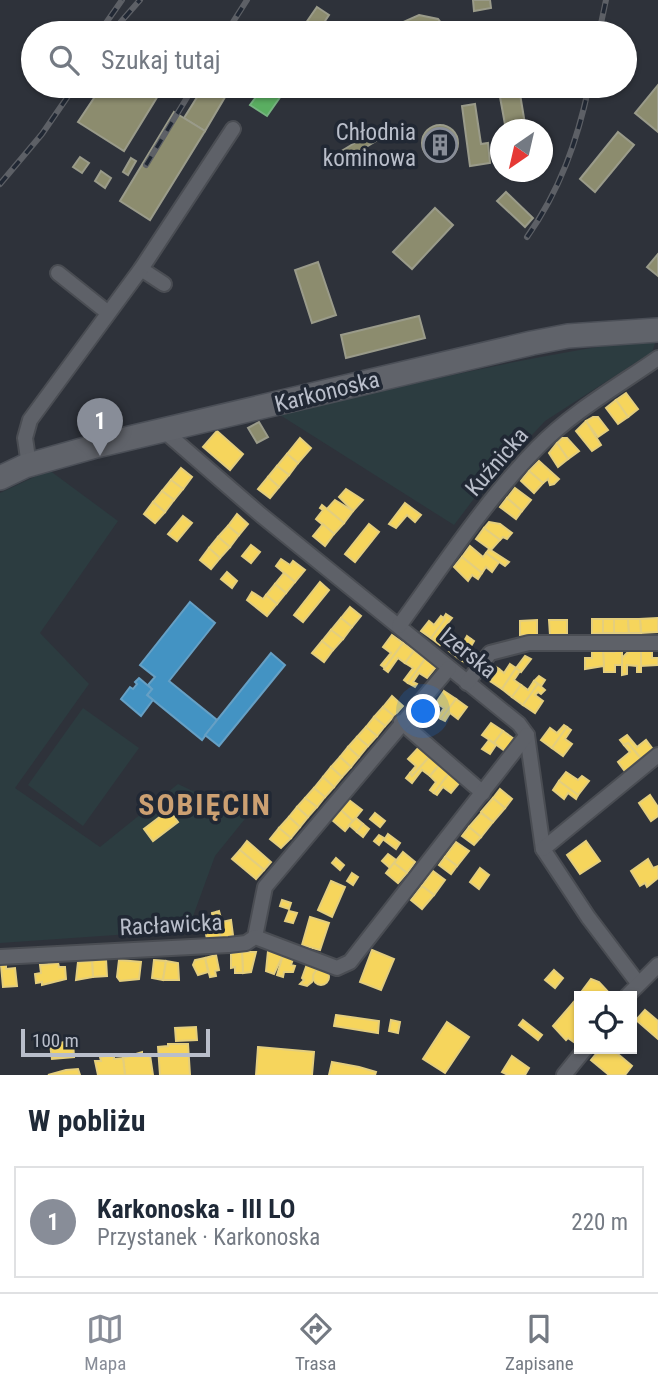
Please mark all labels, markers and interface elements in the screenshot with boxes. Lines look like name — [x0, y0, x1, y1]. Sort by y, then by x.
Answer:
search box — [21, 21, 637, 98]
icon: search — [45, 41, 83, 79]
text: Szukaj tutaj — [101, 45, 221, 75]
place label: Chłodnia kominowa — [323, 119, 416, 172]
north arrow — [490, 119, 553, 182]
building icon: Chłodnia kominowa — [421, 126, 459, 164]
street label: Karkonoska — [272, 366, 382, 418]
pin: 1 — [77, 398, 123, 456]
street label: Kuźnicka — [460, 422, 534, 502]
street label: Izerska — [434, 622, 502, 684]
your location — [406, 694, 440, 728]
district label: SOBIĘCIN — [138, 787, 272, 822]
street label: Racławicka — [119, 909, 223, 941]
map controls — [574, 991, 637, 1054]
button: locate — [574, 991, 637, 1054]
scale bar — [21, 1026, 210, 1058]
text: 100 m — [32, 1029, 79, 1052]
text: W pobliżu — [28, 1103, 145, 1138]
text: Karkonoska - III LO — [97, 1194, 296, 1224]
text: 1 — [47, 1209, 59, 1236]
text: 220 m — [571, 1209, 628, 1236]
text: Przystanek · Karkonoska — [97, 1224, 320, 1251]
tab: Mapa — [84, 1310, 126, 1375]
tab: Trasa — [295, 1310, 336, 1375]
tab: Zapisane — [505, 1310, 574, 1375]

